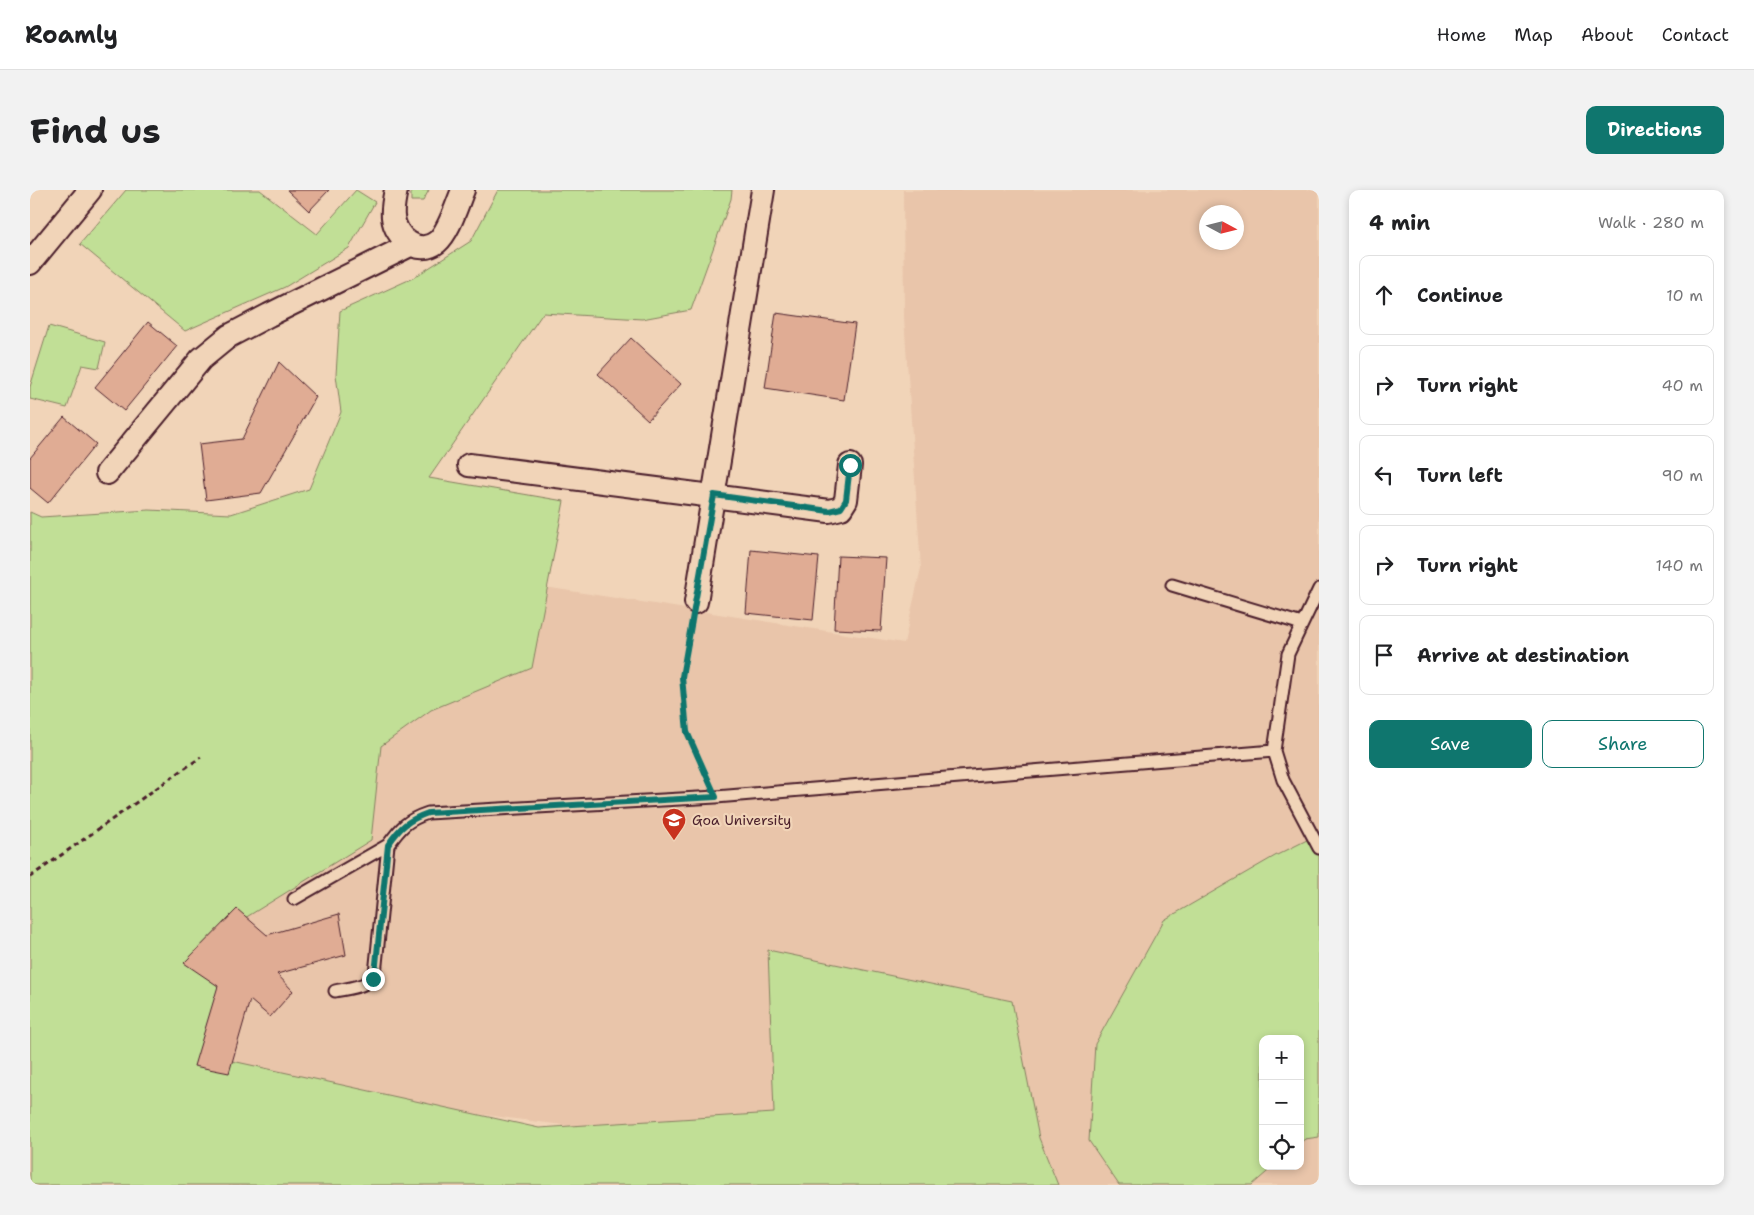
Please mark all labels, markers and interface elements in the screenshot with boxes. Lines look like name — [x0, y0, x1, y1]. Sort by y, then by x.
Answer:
text: Roamly — [25, 19, 118, 51]
text: Home — [1437, 23, 1486, 47]
text: Map — [1514, 23, 1553, 47]
text: About — [1581, 23, 1634, 47]
text: Contact — [1662, 23, 1729, 47]
button: Directions — [1586, 106, 1724, 154]
text: Find us — [30, 107, 161, 154]
north arrow — [1199, 205, 1244, 250]
text: 4 min — [1369, 209, 1430, 237]
text: Walk · 280 m — [1598, 212, 1704, 233]
icon: ahead — [1370, 281, 1398, 309]
text: Continue — [1417, 283, 1503, 308]
text: 10 m — [1666, 285, 1703, 306]
icon: right — [1370, 371, 1398, 399]
text: Turn right — [1417, 373, 1518, 398]
text: 40 m — [1661, 375, 1703, 396]
route start — [839, 454, 862, 477]
icon: left — [1370, 461, 1398, 489]
text: Turn left — [1417, 463, 1503, 488]
text: 90 m — [1662, 465, 1703, 486]
icon: right — [1370, 551, 1398, 579]
text: Turn right — [1417, 553, 1518, 578]
text: 140 m — [1656, 555, 1703, 576]
icon: arrive — [1370, 641, 1398, 669]
text: Arrive at destination — [1417, 643, 1629, 668]
button: Save — [1369, 720, 1532, 768]
button: Share — [1542, 720, 1704, 768]
school or university icon: Goa University — [661, 807, 687, 841]
place label: Goa University — [692, 811, 791, 829]
route end — [362, 968, 385, 991]
map controls — [1259, 1035, 1304, 1170]
button: + — [1259, 1035, 1304, 1080]
button: − — [1259, 1080, 1304, 1125]
button: locate — [1259, 1125, 1304, 1170]

